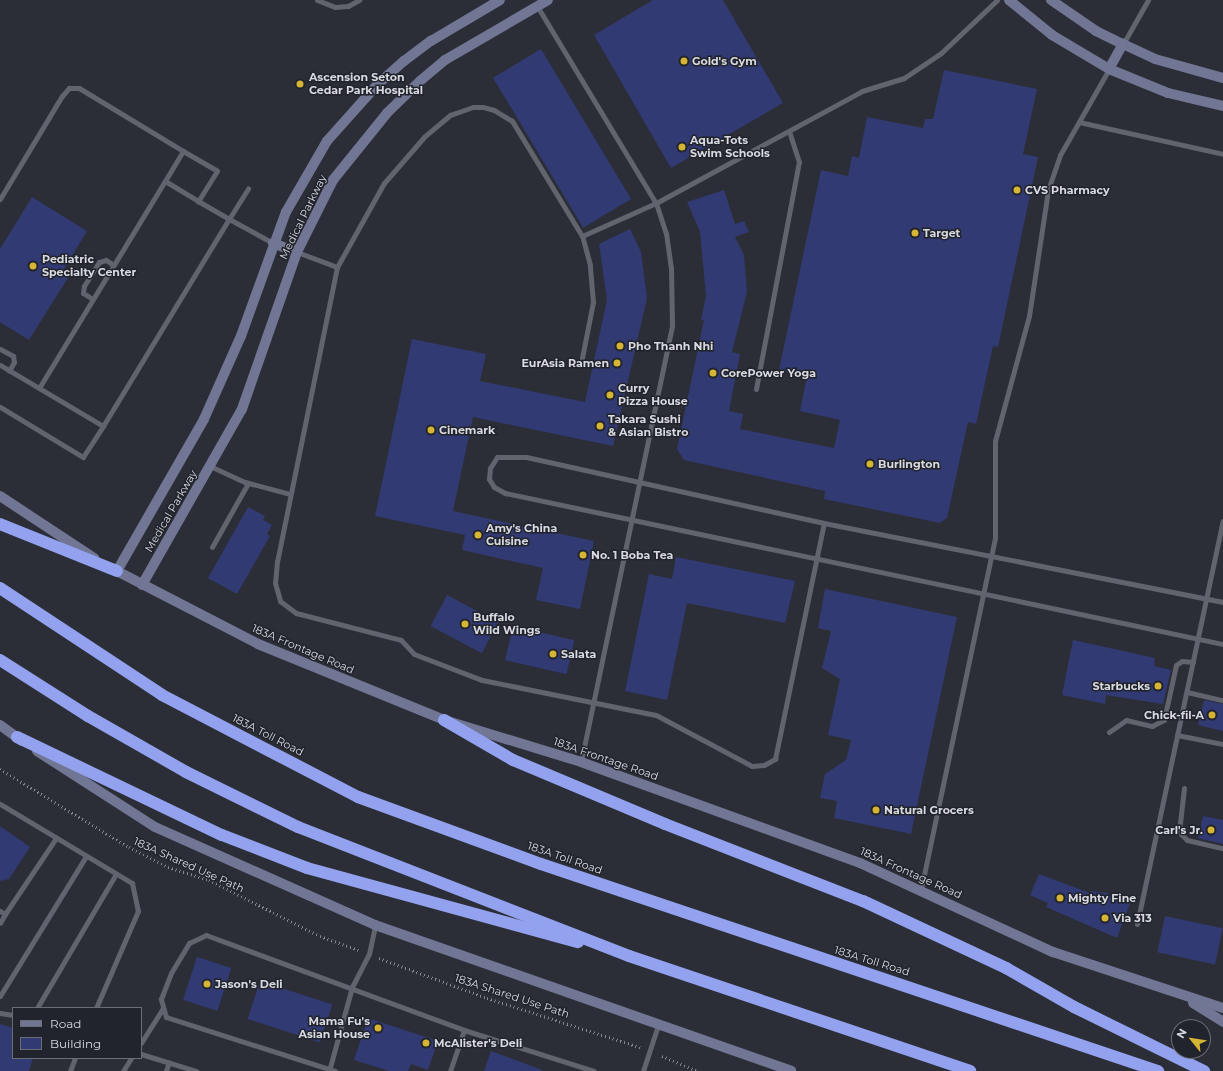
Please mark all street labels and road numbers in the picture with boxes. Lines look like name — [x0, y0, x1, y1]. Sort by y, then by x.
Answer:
street label: Medical Parkway — [277, 172, 329, 262]
street label: Medical Parkway — [142, 468, 200, 554]
street label: 183A Frontage Road — [250, 621, 356, 677]
street label: 183A Toll Road — [230, 711, 306, 759]
street label: 183A Frontage Road — [552, 735, 660, 783]
street label: 183A Shared Use Path — [132, 835, 246, 895]
street label: 183A Toll Road — [526, 839, 604, 877]
street label: 183A Frontage Road — [858, 845, 964, 901]
street label: 183A Toll Road — [833, 943, 911, 979]
street label: 183A Shared Use Path — [453, 971, 571, 1021]

